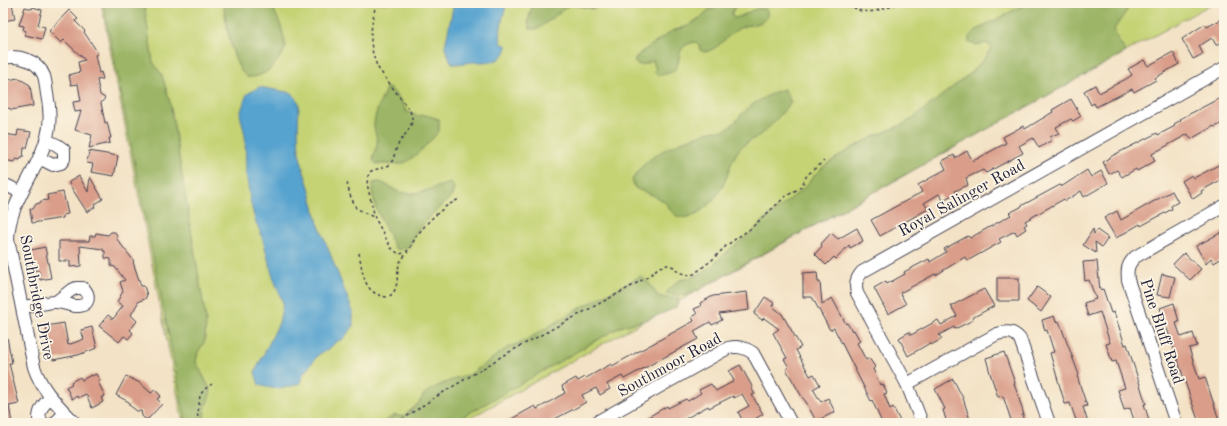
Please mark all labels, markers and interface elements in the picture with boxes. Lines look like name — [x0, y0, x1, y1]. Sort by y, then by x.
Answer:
street label: Royal Salinger Road — [896, 157, 1028, 240]
street label: Southbridge Drive — [16, 233, 56, 361]
street label: Pine Bluff Road — [1136, 277, 1186, 387]
street label: Southmoor Road — [615, 331, 725, 401]

